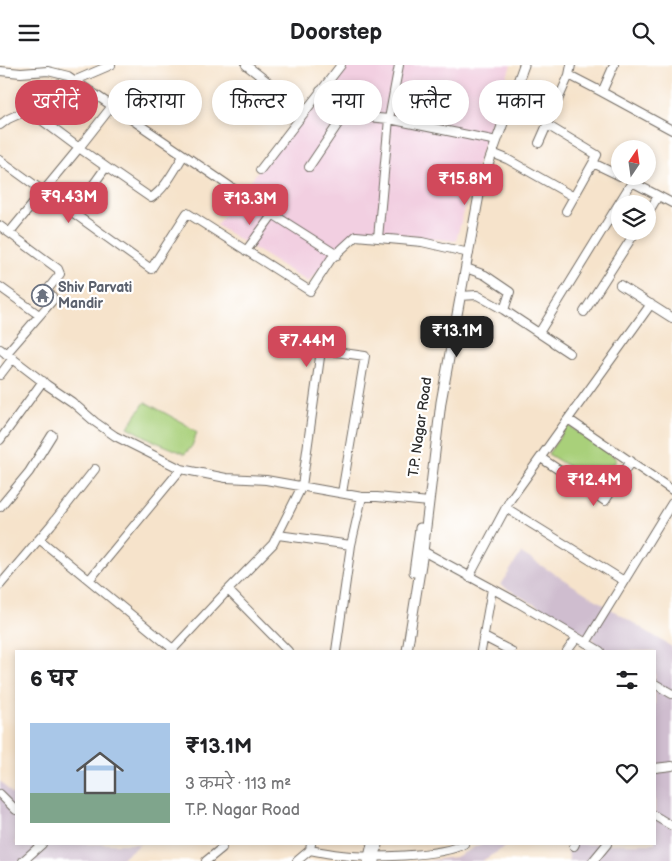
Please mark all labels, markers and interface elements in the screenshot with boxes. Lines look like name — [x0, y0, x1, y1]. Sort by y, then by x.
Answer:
icon: menu — [15, 19, 43, 47]
text: Doorstep — [290, 19, 382, 46]
icon: search — [629, 19, 657, 47]
chip: खरीदें — [15, 80, 98, 125]
chip: किराया — [108, 80, 202, 125]
chip: फ़िल्टर — [212, 80, 304, 125]
chip: नया — [314, 80, 382, 125]
chip: फ़्लैट — [392, 80, 469, 125]
chip: मकान — [479, 80, 563, 125]
north arrow — [611, 140, 656, 185]
map controls — [611, 140, 656, 240]
pin: ₹15.8M — [424, 163, 506, 206]
text: ₹15.8M — [438, 170, 492, 189]
pin: ₹9.43M — [28, 181, 110, 224]
pin: ₹13.3M — [209, 184, 291, 226]
text: ₹9.43M — [41, 188, 97, 207]
text: ₹13.3M — [223, 190, 277, 209]
button: layers — [611, 195, 656, 240]
place label: Shiv Parvati Mandir — [58, 279, 132, 312]
temple icon: Shiv Parvati Mandir — [30, 283, 54, 307]
pin: ₹13.1M — [416, 315, 498, 358]
text: ₹13.1M — [431, 322, 483, 341]
pin: ₹7.44M — [266, 325, 348, 368]
text: ₹7.44M — [279, 332, 335, 351]
street label: T.P. Nagar Road — [405, 376, 435, 478]
pin: ₹12.4M — [553, 465, 635, 507]
text: ₹12.4M — [567, 471, 621, 490]
icon: filters — [613, 666, 641, 694]
text: 6 घर — [30, 667, 76, 692]
text: ₹13.1M — [185, 734, 252, 759]
icon: home — [70, 743, 130, 803]
icon: heart — [613, 759, 641, 787]
text: 3 कमरे · 113 m² — [185, 775, 291, 794]
text: T.P. Nagar Road — [185, 801, 300, 820]

